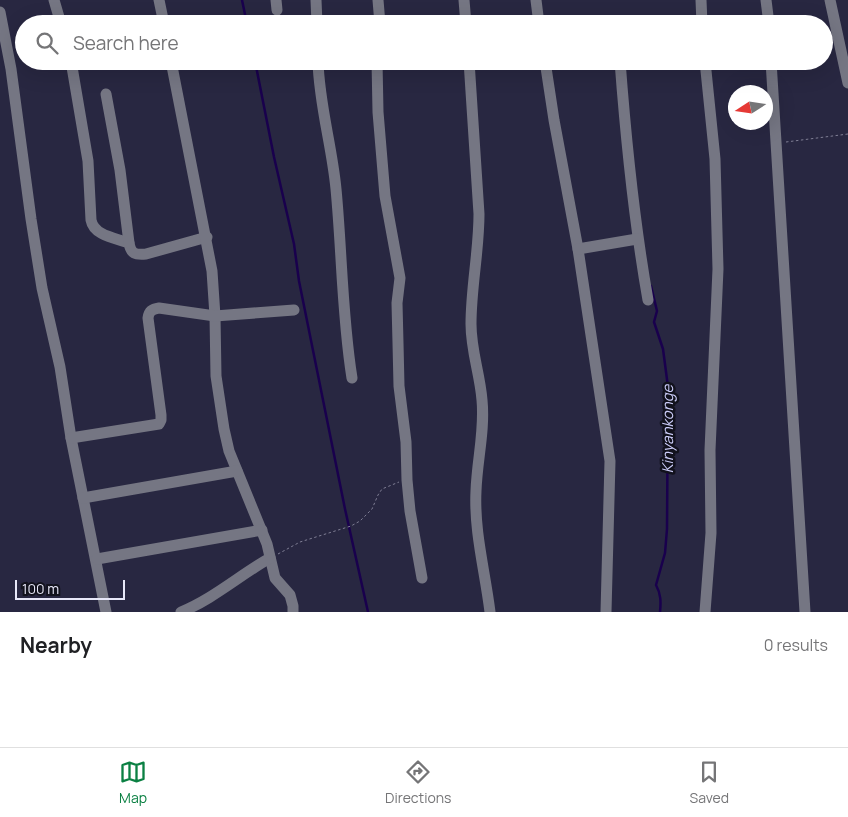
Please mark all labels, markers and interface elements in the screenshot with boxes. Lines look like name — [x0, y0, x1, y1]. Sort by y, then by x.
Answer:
search box — [15, 15, 833, 70]
icon: search — [33, 29, 61, 57]
text: Search here — [73, 30, 179, 56]
north arrow — [728, 85, 773, 130]
water label: Kinyankonge — [657, 383, 678, 473]
scale bar — [15, 577, 125, 600]
text: 100 m — [22, 579, 59, 598]
text: Nearby — [20, 631, 92, 659]
text: 0 results — [764, 634, 828, 656]
tab: Map — [119, 758, 147, 807]
tab: Directions — [385, 758, 451, 807]
tab: Saved — [690, 758, 729, 807]

